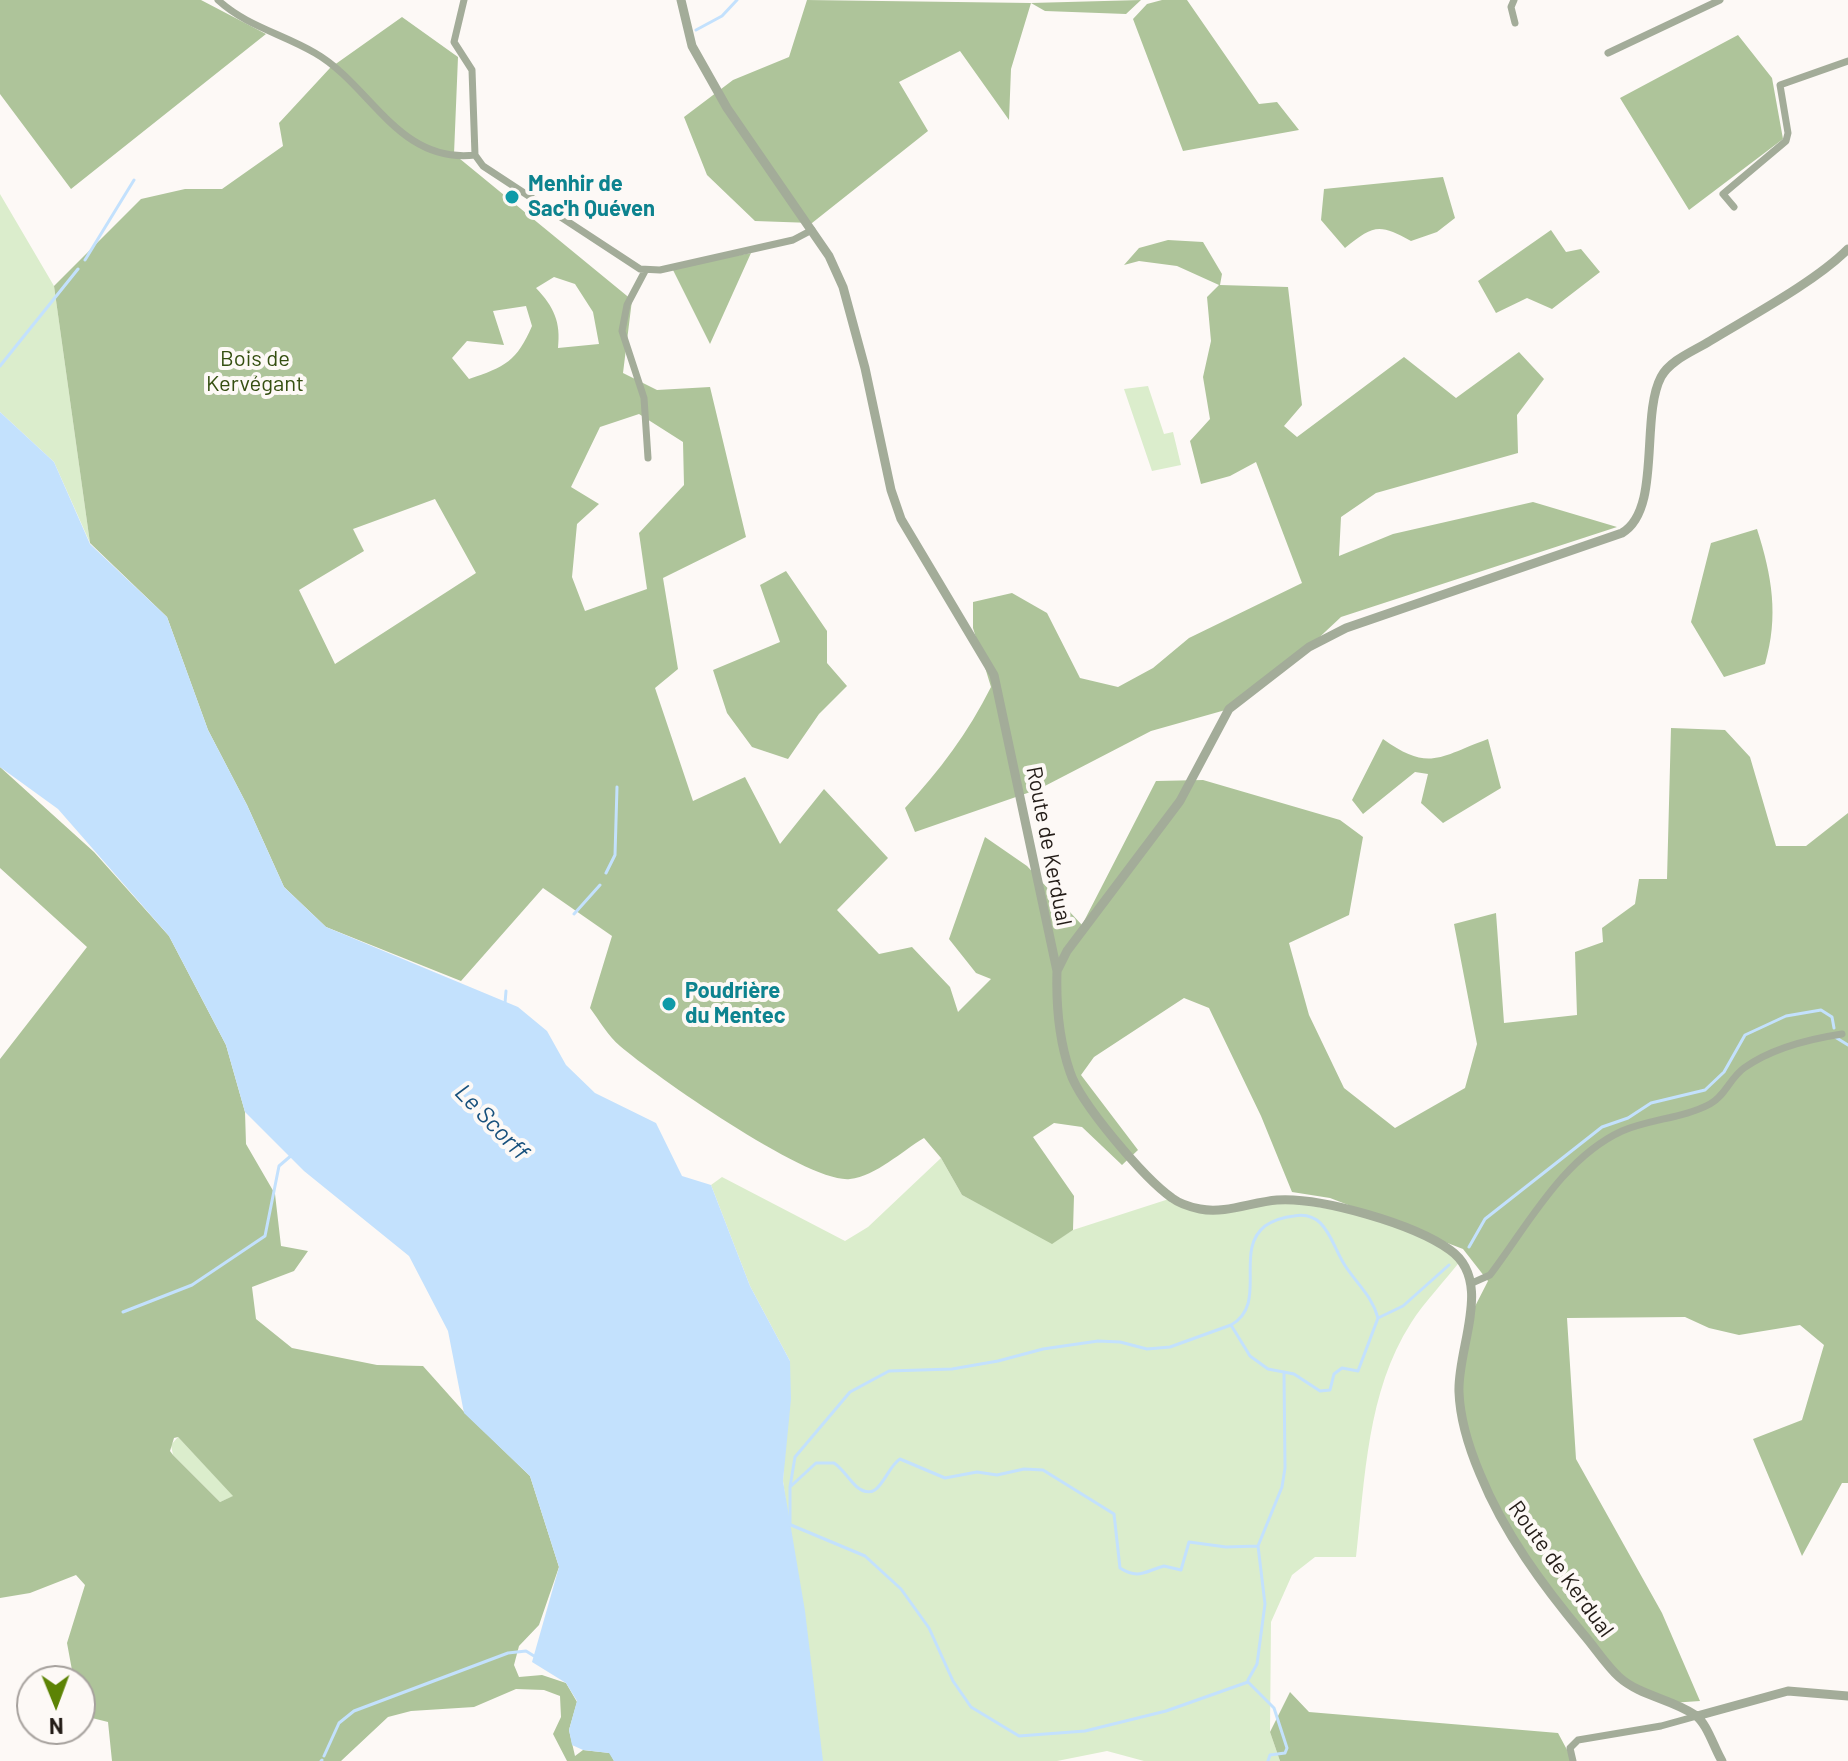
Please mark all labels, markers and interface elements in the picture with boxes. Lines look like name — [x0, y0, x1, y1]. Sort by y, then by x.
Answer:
place label: Menhir de Sac'h Quéven — [528, 171, 655, 222]
marker: Menhir de Sac'h Quéven — [503, 188, 521, 206]
park label: Bois de Kervégant — [206, 346, 304, 398]
street label: Route de Kerdual — [1021, 764, 1077, 928]
place label: Poudrière du Mentec — [685, 978, 786, 1030]
marker: Poudrière du Mentec — [660, 995, 678, 1013]
water label: Le Scorff — [449, 1078, 535, 1166]
street label: Route de Kerdual — [1503, 1496, 1619, 1642]
north arrow — [16, 1665, 96, 1745]
text: N — [49, 1714, 64, 1740]

